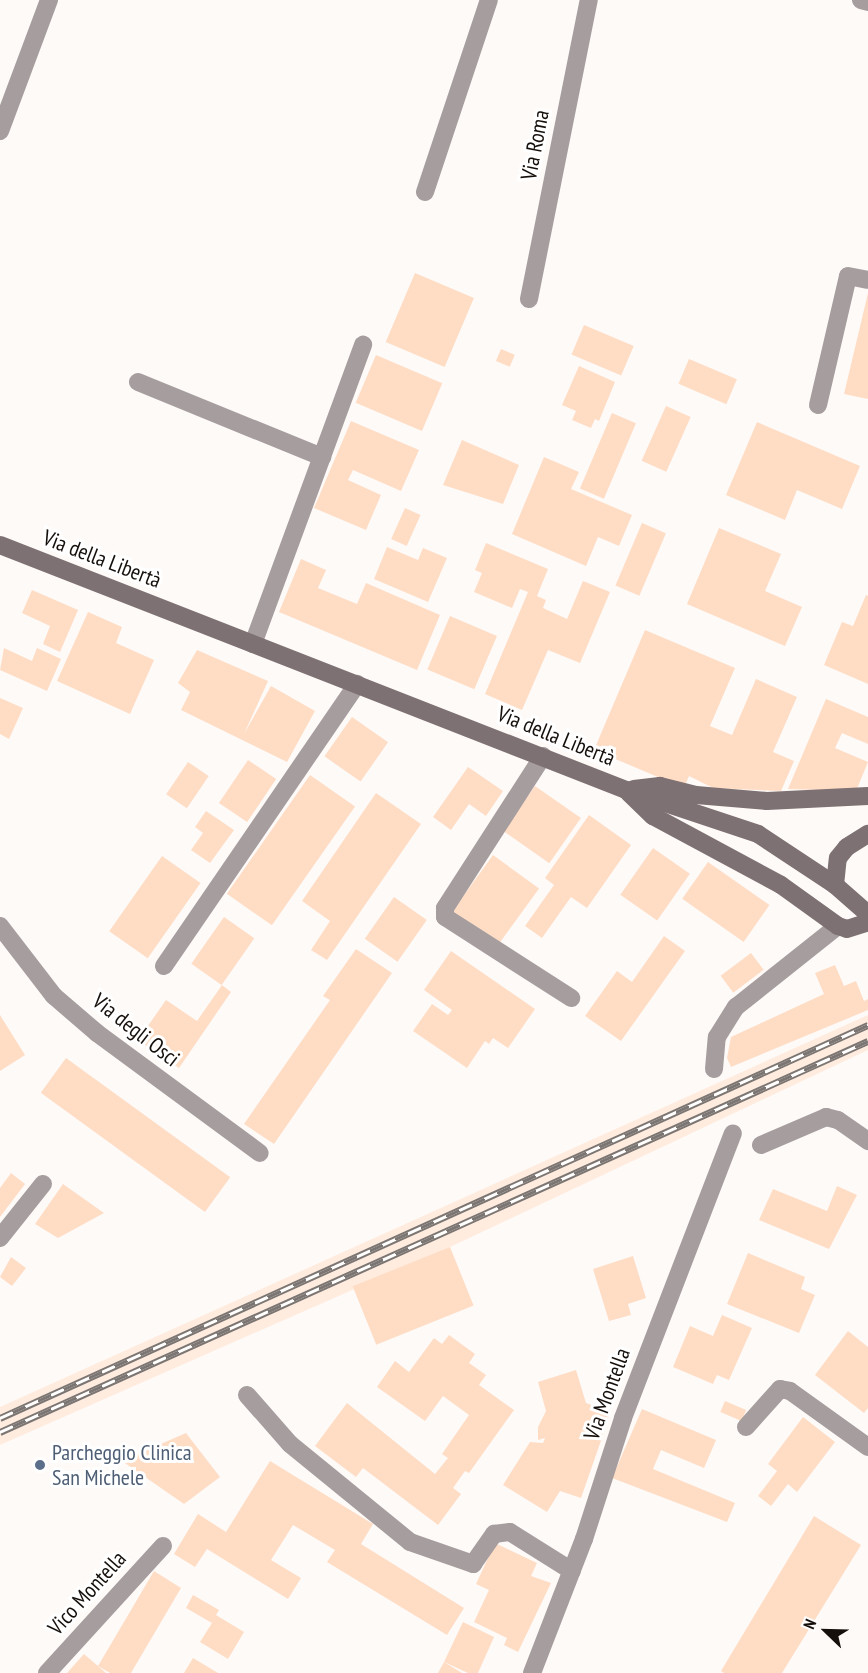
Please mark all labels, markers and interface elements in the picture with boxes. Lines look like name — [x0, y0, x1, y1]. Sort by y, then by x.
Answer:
street label: Via Roma — [515, 108, 555, 182]
street label: Via della Libertà — [39, 524, 165, 594]
street label: Via della Libertà — [493, 700, 619, 772]
street label: Via degli Osci — [87, 988, 185, 1072]
street label: Via Montella — [578, 1345, 636, 1443]
place label: Parcheggio Clinica San Michele — [52, 1439, 192, 1490]
marker: Parcheggio Clinica San Michele — [33, 1458, 47, 1472]
street label: Vico Montella — [42, 1546, 132, 1640]
north arrow — [796, 1601, 856, 1661]
text: N — [799, 1616, 820, 1632]

